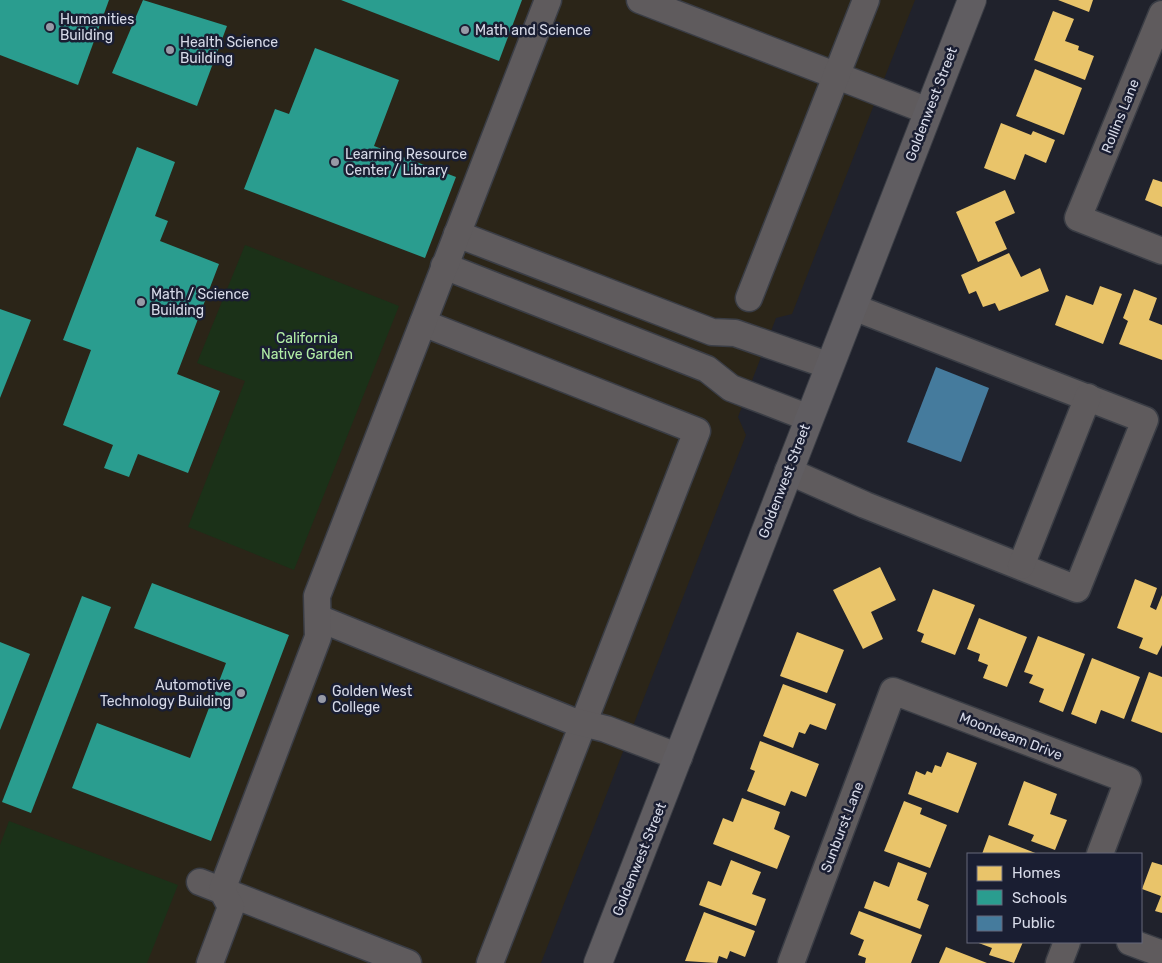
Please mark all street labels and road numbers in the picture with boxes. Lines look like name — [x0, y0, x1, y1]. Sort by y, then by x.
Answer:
street label: Goldenwest Street — [902, 44, 961, 164]
street label: Rollins Lane — [1098, 77, 1143, 156]
street label: Goldenwest Street — [755, 421, 814, 541]
street label: Moonbeam Drive — [957, 709, 1065, 764]
street label: Sunburst Lane — [817, 779, 868, 875]
street label: Goldenwest Street — [609, 799, 670, 918]

